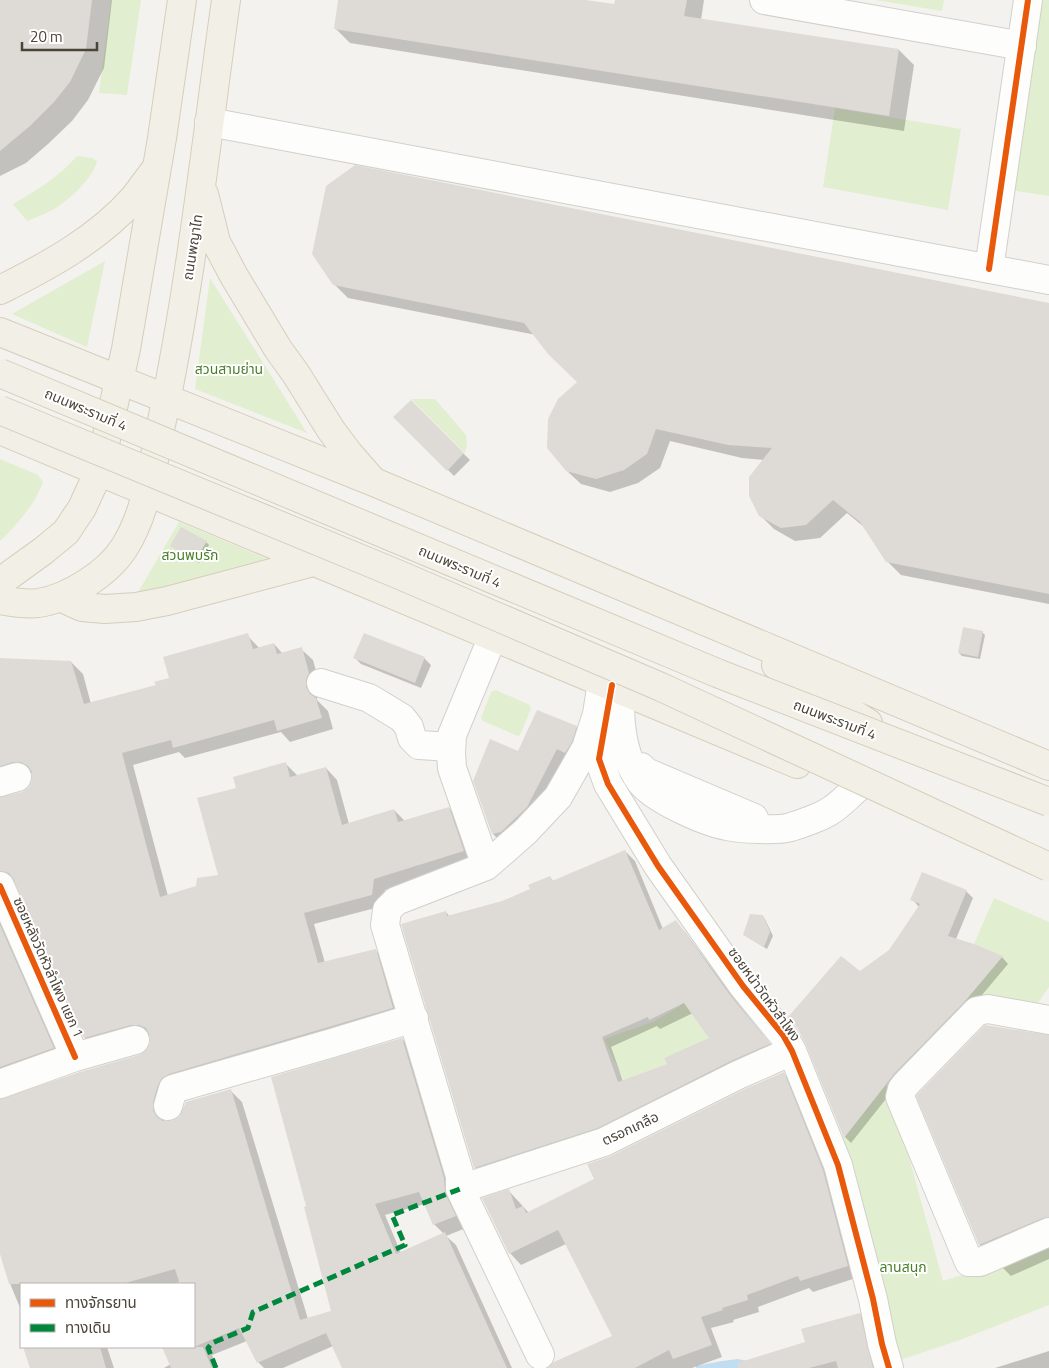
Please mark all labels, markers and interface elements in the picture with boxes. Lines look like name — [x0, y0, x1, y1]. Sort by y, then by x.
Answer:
scale bar — [22, 20, 98, 52]
text: 20 m — [30, 25, 63, 48]
street label: ถนนพญาไท — [176, 213, 208, 281]
park label: สวนสามย่าน — [195, 358, 263, 379]
street label: ถนนพระรามที่ 4 — [42, 382, 130, 436]
street label: ถนนพระรามที่ 4 — [416, 539, 504, 593]
park label: สวนพบรัก — [162, 544, 218, 565]
street label: ถนนพระรามที่ 4 — [790, 694, 880, 745]
street label: ซอยหลังวัดหัวลำโพง แยก 1 — [9, 893, 89, 1041]
street label: ซอยหน้าวัดหัวลำโพง — [724, 942, 806, 1046]
street label: ตรอกเกลือ — [598, 1106, 662, 1150]
park label: ลานสนุก — [879, 1256, 927, 1277]
legend — [20, 1283, 195, 1348]
text: ทางจักรยาน — [65, 1291, 137, 1314]
text: ทางเดิน — [65, 1316, 111, 1339]

